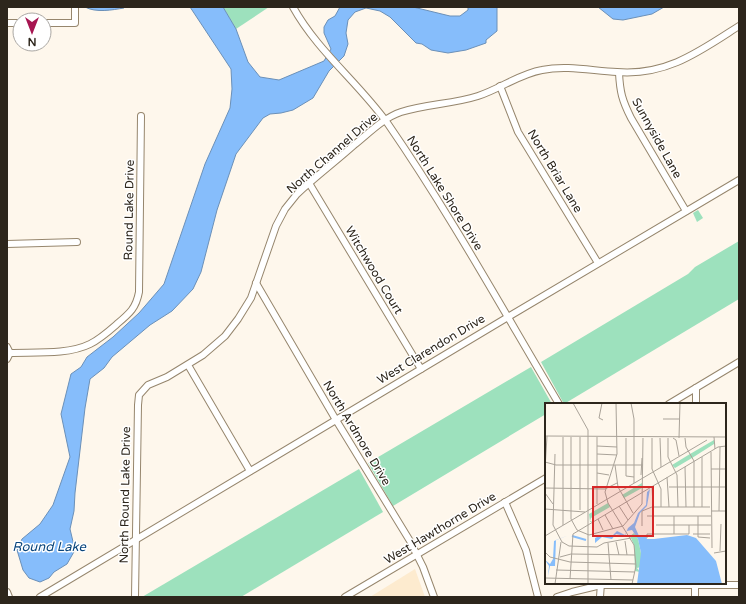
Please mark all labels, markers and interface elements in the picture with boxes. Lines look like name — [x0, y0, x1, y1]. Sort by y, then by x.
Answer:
north arrow — [12, 12, 52, 52]
text: N — [28, 35, 36, 48]
street label: Sunnyside Lane — [629, 95, 685, 181]
street label: North Channel Drive — [284, 110, 380, 196]
street label: North Briar Lane — [525, 127, 585, 215]
street label: North Lake Shore Drive — [404, 133, 486, 253]
street label: Round Lake Drive — [121, 159, 137, 260]
street label: Witchwood Court — [342, 224, 406, 317]
street label: West Clarendon Drive — [375, 311, 488, 387]
street label: North Ardmore Drive — [320, 378, 394, 488]
inset map — [545, 403, 726, 584]
street label: North Round Lake Drive — [117, 426, 133, 564]
street label: West Hawthorne Drive — [382, 489, 499, 567]
water label: Round Lake — [12, 539, 86, 555]

